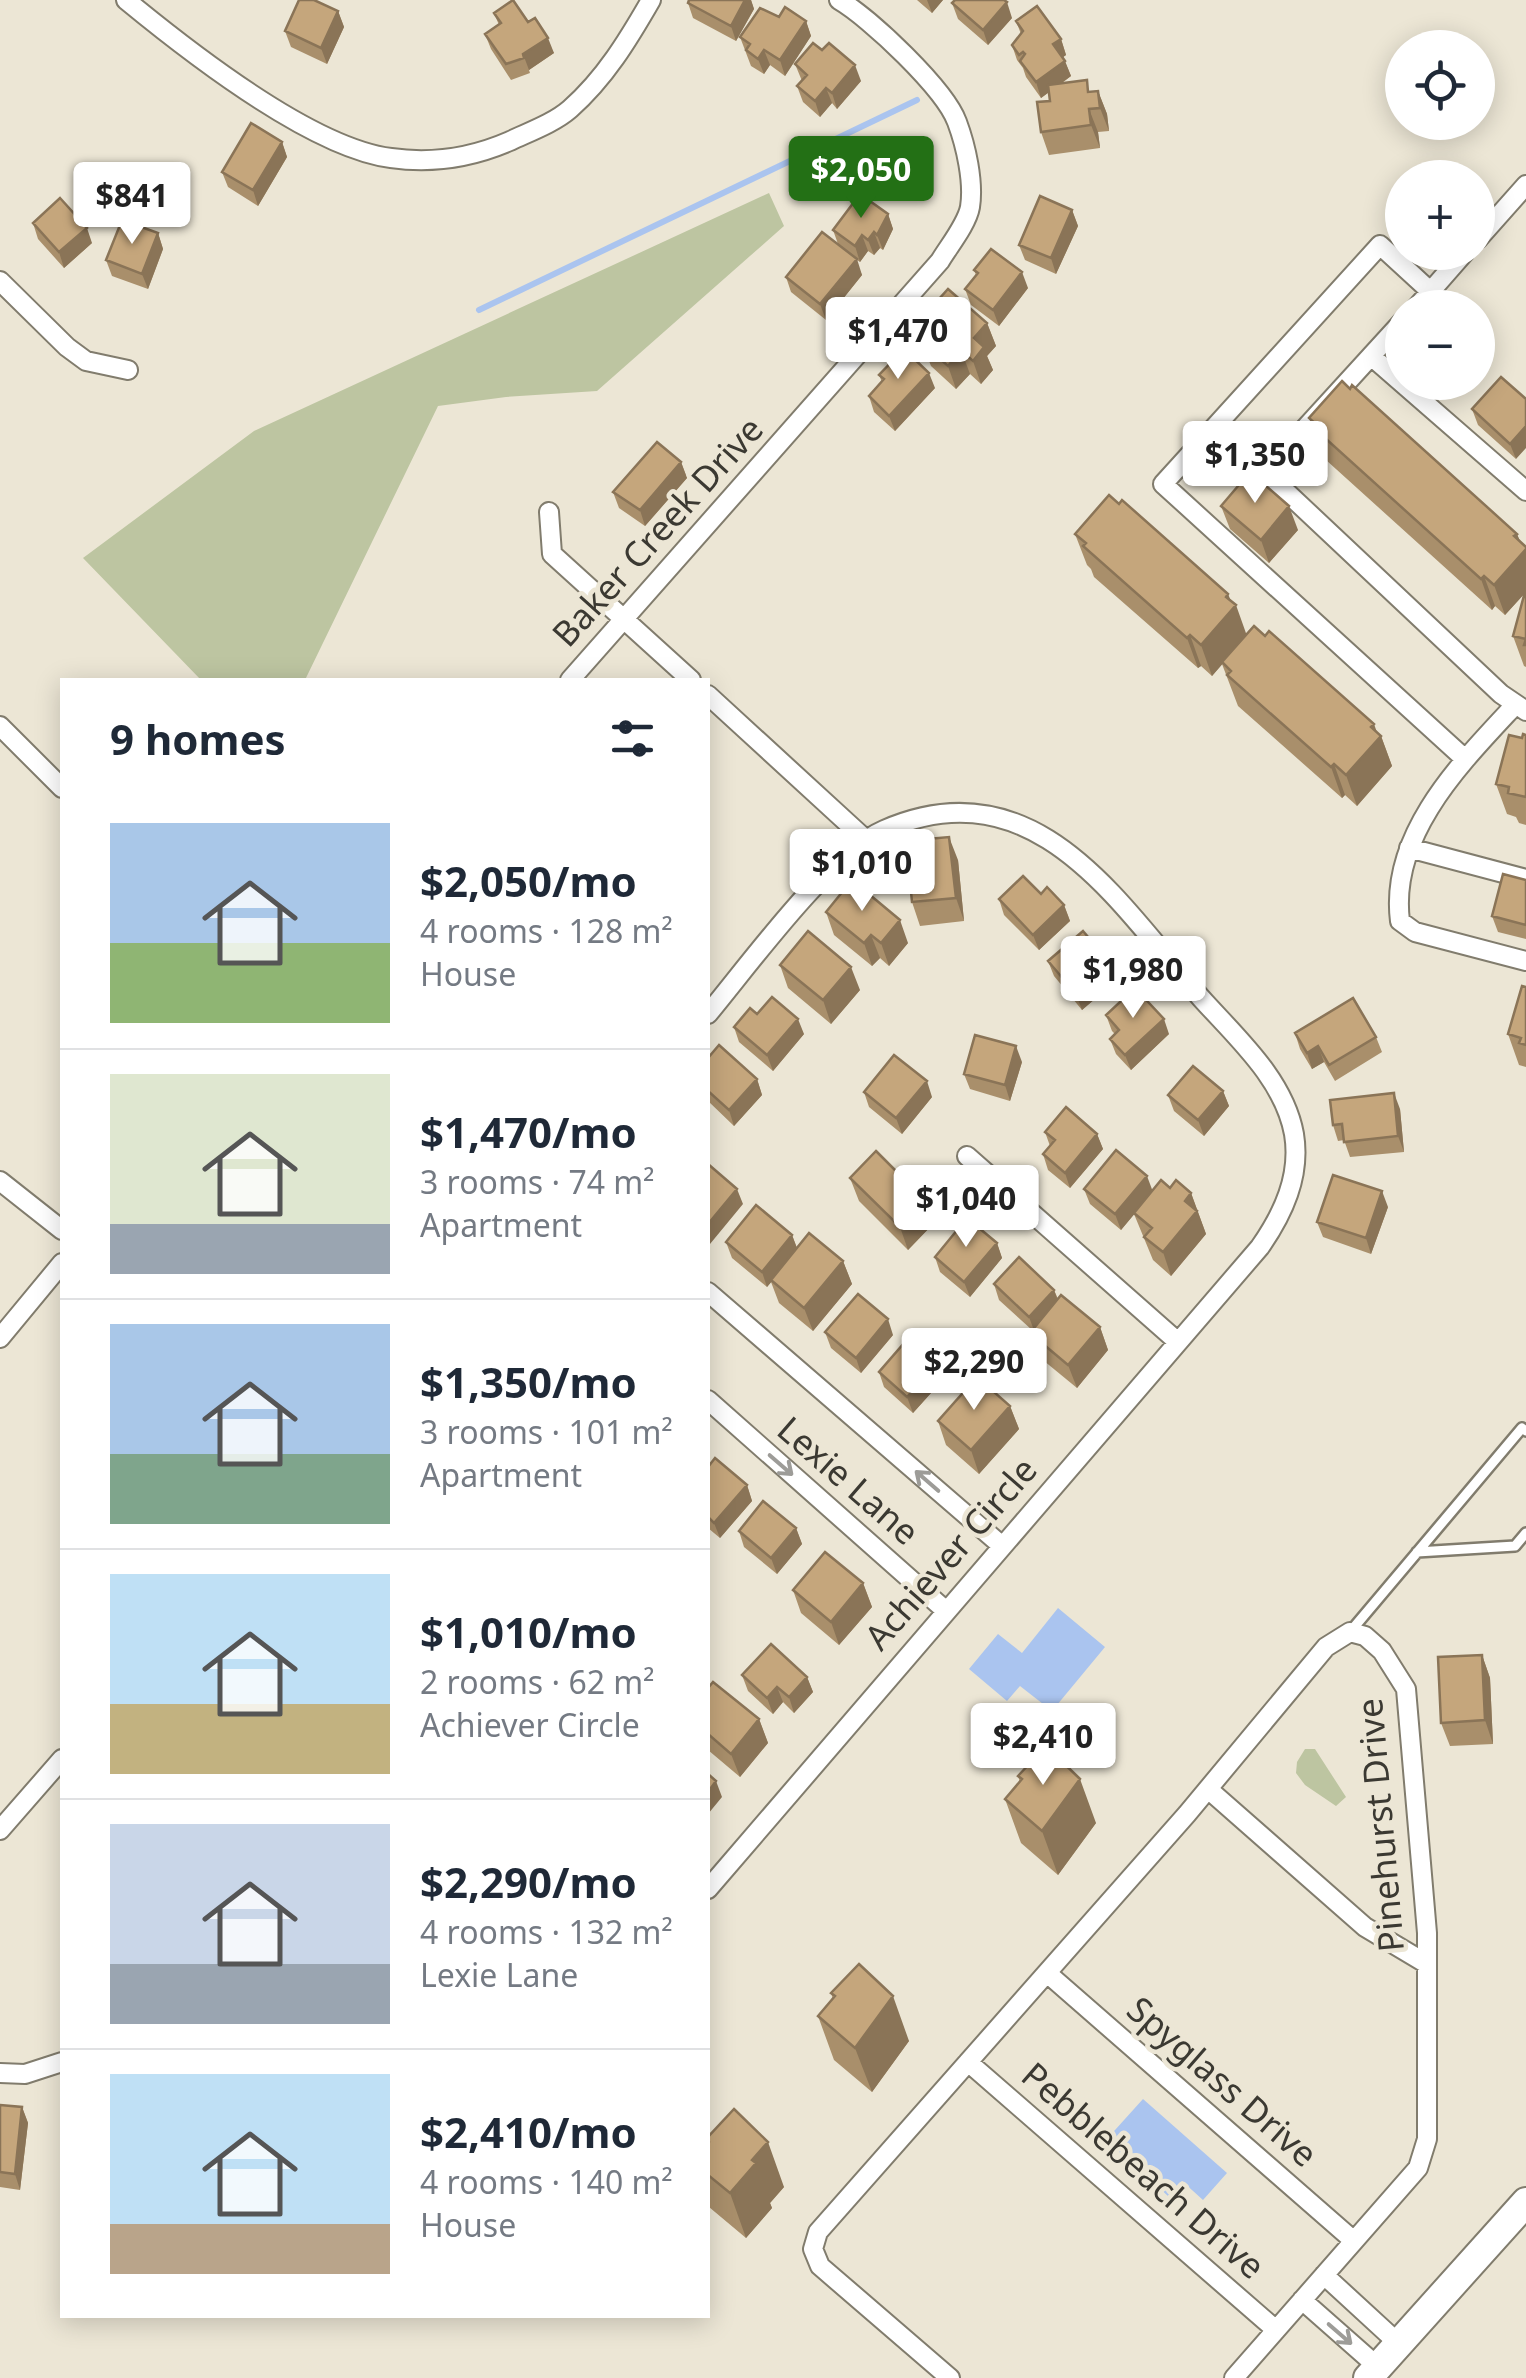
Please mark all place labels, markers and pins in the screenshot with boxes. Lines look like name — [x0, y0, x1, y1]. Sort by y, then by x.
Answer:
pin: $2,050 — [780, 136, 942, 221]
pin: $841 — [73, 162, 191, 247]
pin: $1,470 — [817, 297, 979, 382]
pin: $1,350 — [1174, 421, 1336, 506]
pin: $1,010 — [781, 829, 943, 914]
pin: $1,980 — [1052, 936, 1214, 1021]
pin: $1,040 — [885, 1165, 1047, 1250]
pin: $2,290 — [893, 1328, 1055, 1413]
pin: $2,410 — [962, 1703, 1124, 1788]

